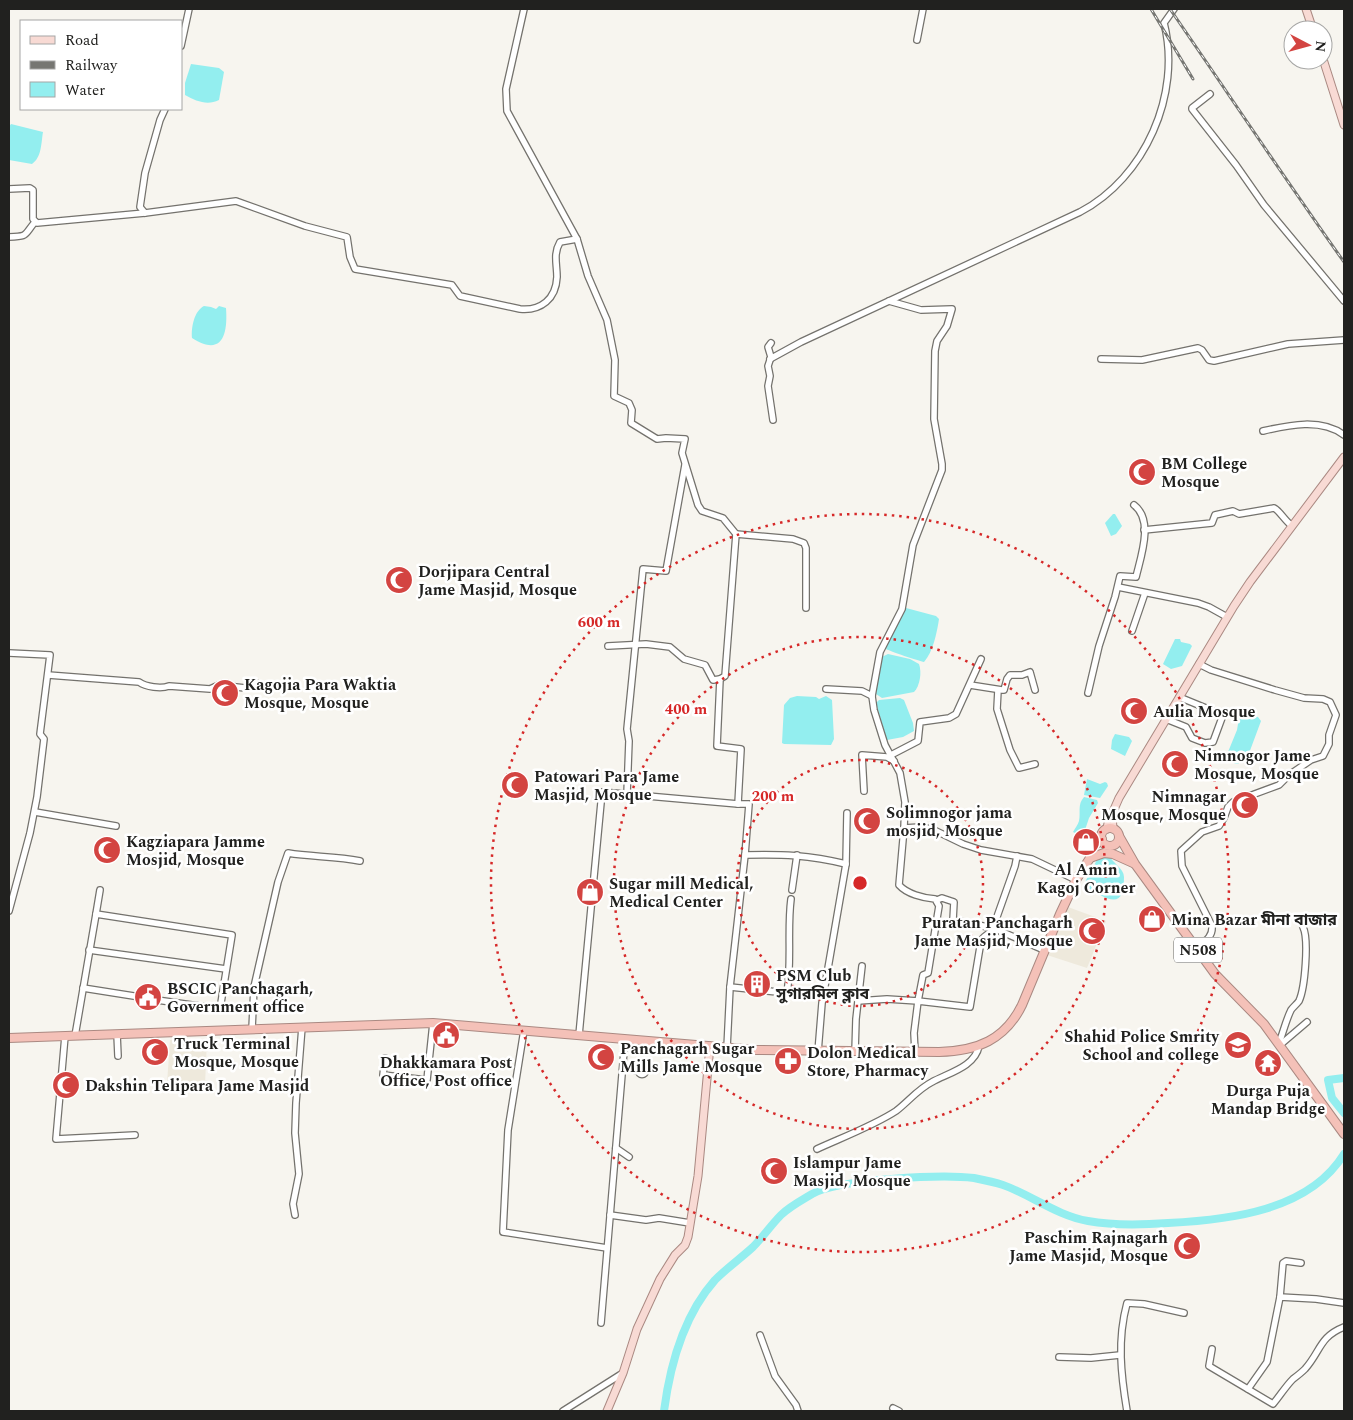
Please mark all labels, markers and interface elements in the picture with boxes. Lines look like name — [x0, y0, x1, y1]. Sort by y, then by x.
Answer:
legend — [20, 20, 182, 110]
north arrow — [1283, 20, 1333, 70]
text: Road — [65, 29, 99, 52]
text: N — [1309, 40, 1331, 53]
text: Railway — [65, 54, 118, 77]
text: Water — [65, 79, 105, 102]
place label: BM College Mosque — [1161, 452, 1247, 494]
mosque icon: BM College Mosque — [1127, 457, 1157, 487]
place label: Dorjipara Central Jame Masjid, Mosque — [418, 560, 577, 602]
mosque icon: Dorjipara Central Jame Masjid, Mosque — [384, 565, 414, 595]
text: 600 m — [578, 611, 621, 634]
place label: Kagojia Para Waktia Mosque, Mosque — [244, 673, 397, 715]
mosque icon: Kagojia Para Waktia Mosque, Mosque — [210, 678, 240, 708]
mosque icon: Aulia Mosque — [1119, 696, 1149, 726]
text: 400 m — [665, 698, 708, 721]
place label: Aulia Mosque — [1153, 700, 1256, 724]
place label: Nimnogor Jame Mosque, Mosque — [1194, 744, 1319, 786]
mosque icon: Nimnogor Jame Mosque, Mosque — [1160, 749, 1190, 779]
place label: Patowari Para Jame Masjid, Mosque — [534, 765, 679, 807]
mosque icon: Patowari Para Jame Masjid, Mosque — [500, 770, 530, 800]
text: 200 m — [752, 785, 795, 808]
place label: Nimnagar Mosque, Mosque — [1101, 785, 1226, 827]
mosque icon: Nimnagar Mosque, Mosque — [1230, 790, 1260, 820]
place label: Solimnogor jama mosjid, Mosque — [886, 801, 1013, 843]
mosque icon: Solimnogor jama mosjid, Mosque — [852, 806, 882, 836]
shop icon: Al Amin Kagoj Corner — [1071, 827, 1101, 857]
place label: Kagziapara Jamme Mosjid, Mosque — [126, 830, 265, 872]
mosque icon: Kagziapara Jamme Mosjid, Mosque — [92, 835, 122, 865]
place label: Al Amin Kagoj Corner — [1037, 858, 1135, 900]
place label: Sugar mill Medical, Medical Center — [609, 872, 754, 914]
centre of rings — [851, 874, 869, 892]
shop icon: Sugar mill Medical, Medical Center — [575, 877, 605, 907]
shop icon: Mina Bazar মীনা বাজার — [1137, 904, 1167, 934]
place label: Mina Bazar মীনা বাজার — [1171, 908, 1337, 932]
place label: Puratan Panchagarh Jame Masjid, Mosque — [914, 911, 1073, 953]
mosque icon: Puratan Panchagarh Jame Masjid, Mosque — [1077, 916, 1107, 946]
road number: N508 — [1174, 938, 1222, 962]
place label: PSM Club সুগারমিল ক্লাব — [775, 964, 870, 1006]
building icon: PSM Club সুগারমিল ক্লাব — [742, 969, 772, 999]
place label: BSCIC Panchagarh, Government office — [167, 977, 313, 1019]
public building icon: BSCIC Panchagarh, Government office — [133, 982, 163, 1012]
public building icon: Dhakkamara Post Office, Post office — [431, 1020, 461, 1050]
place label: Shahid Police Smrity School and college — [1064, 1025, 1220, 1067]
school or university icon: Shahid Police Smrity School and college — [1223, 1030, 1253, 1060]
place label: Truck Terminal Mosque, Mosque — [174, 1032, 299, 1074]
mosque icon: Truck Terminal Mosque, Mosque — [140, 1037, 170, 1067]
place label: Panchagarh Sugar Mills Jame Mosque — [620, 1037, 762, 1079]
place label: Dolon Medical Store, Pharmacy — [807, 1041, 929, 1083]
mosque icon: Panchagarh Sugar Mills Jame Mosque — [586, 1042, 616, 1072]
pharmacy icon: Dolon Medical Store, Pharmacy — [773, 1046, 803, 1076]
temple icon: Durga Puja Mandap Bridge — [1253, 1048, 1283, 1078]
place label: Dhakkamara Post Office, Post office — [380, 1051, 512, 1093]
mosque icon: Dakshin Telipara Jame Masjid — [51, 1070, 81, 1100]
place label: Dakshin Telipara Jame Masjid — [85, 1074, 309, 1098]
place label: Durga Puja Mandap Bridge — [1211, 1079, 1325, 1121]
place label: Islampur Jame Masjid, Mosque — [793, 1151, 911, 1193]
mosque icon: Islampur Jame Masjid, Mosque — [759, 1156, 789, 1186]
place label: Paschim Rajnagarh Jame Masjid, Mosque — [1009, 1226, 1168, 1268]
mosque icon: Paschim Rajnagarh Jame Masjid, Mosque — [1172, 1231, 1202, 1261]

